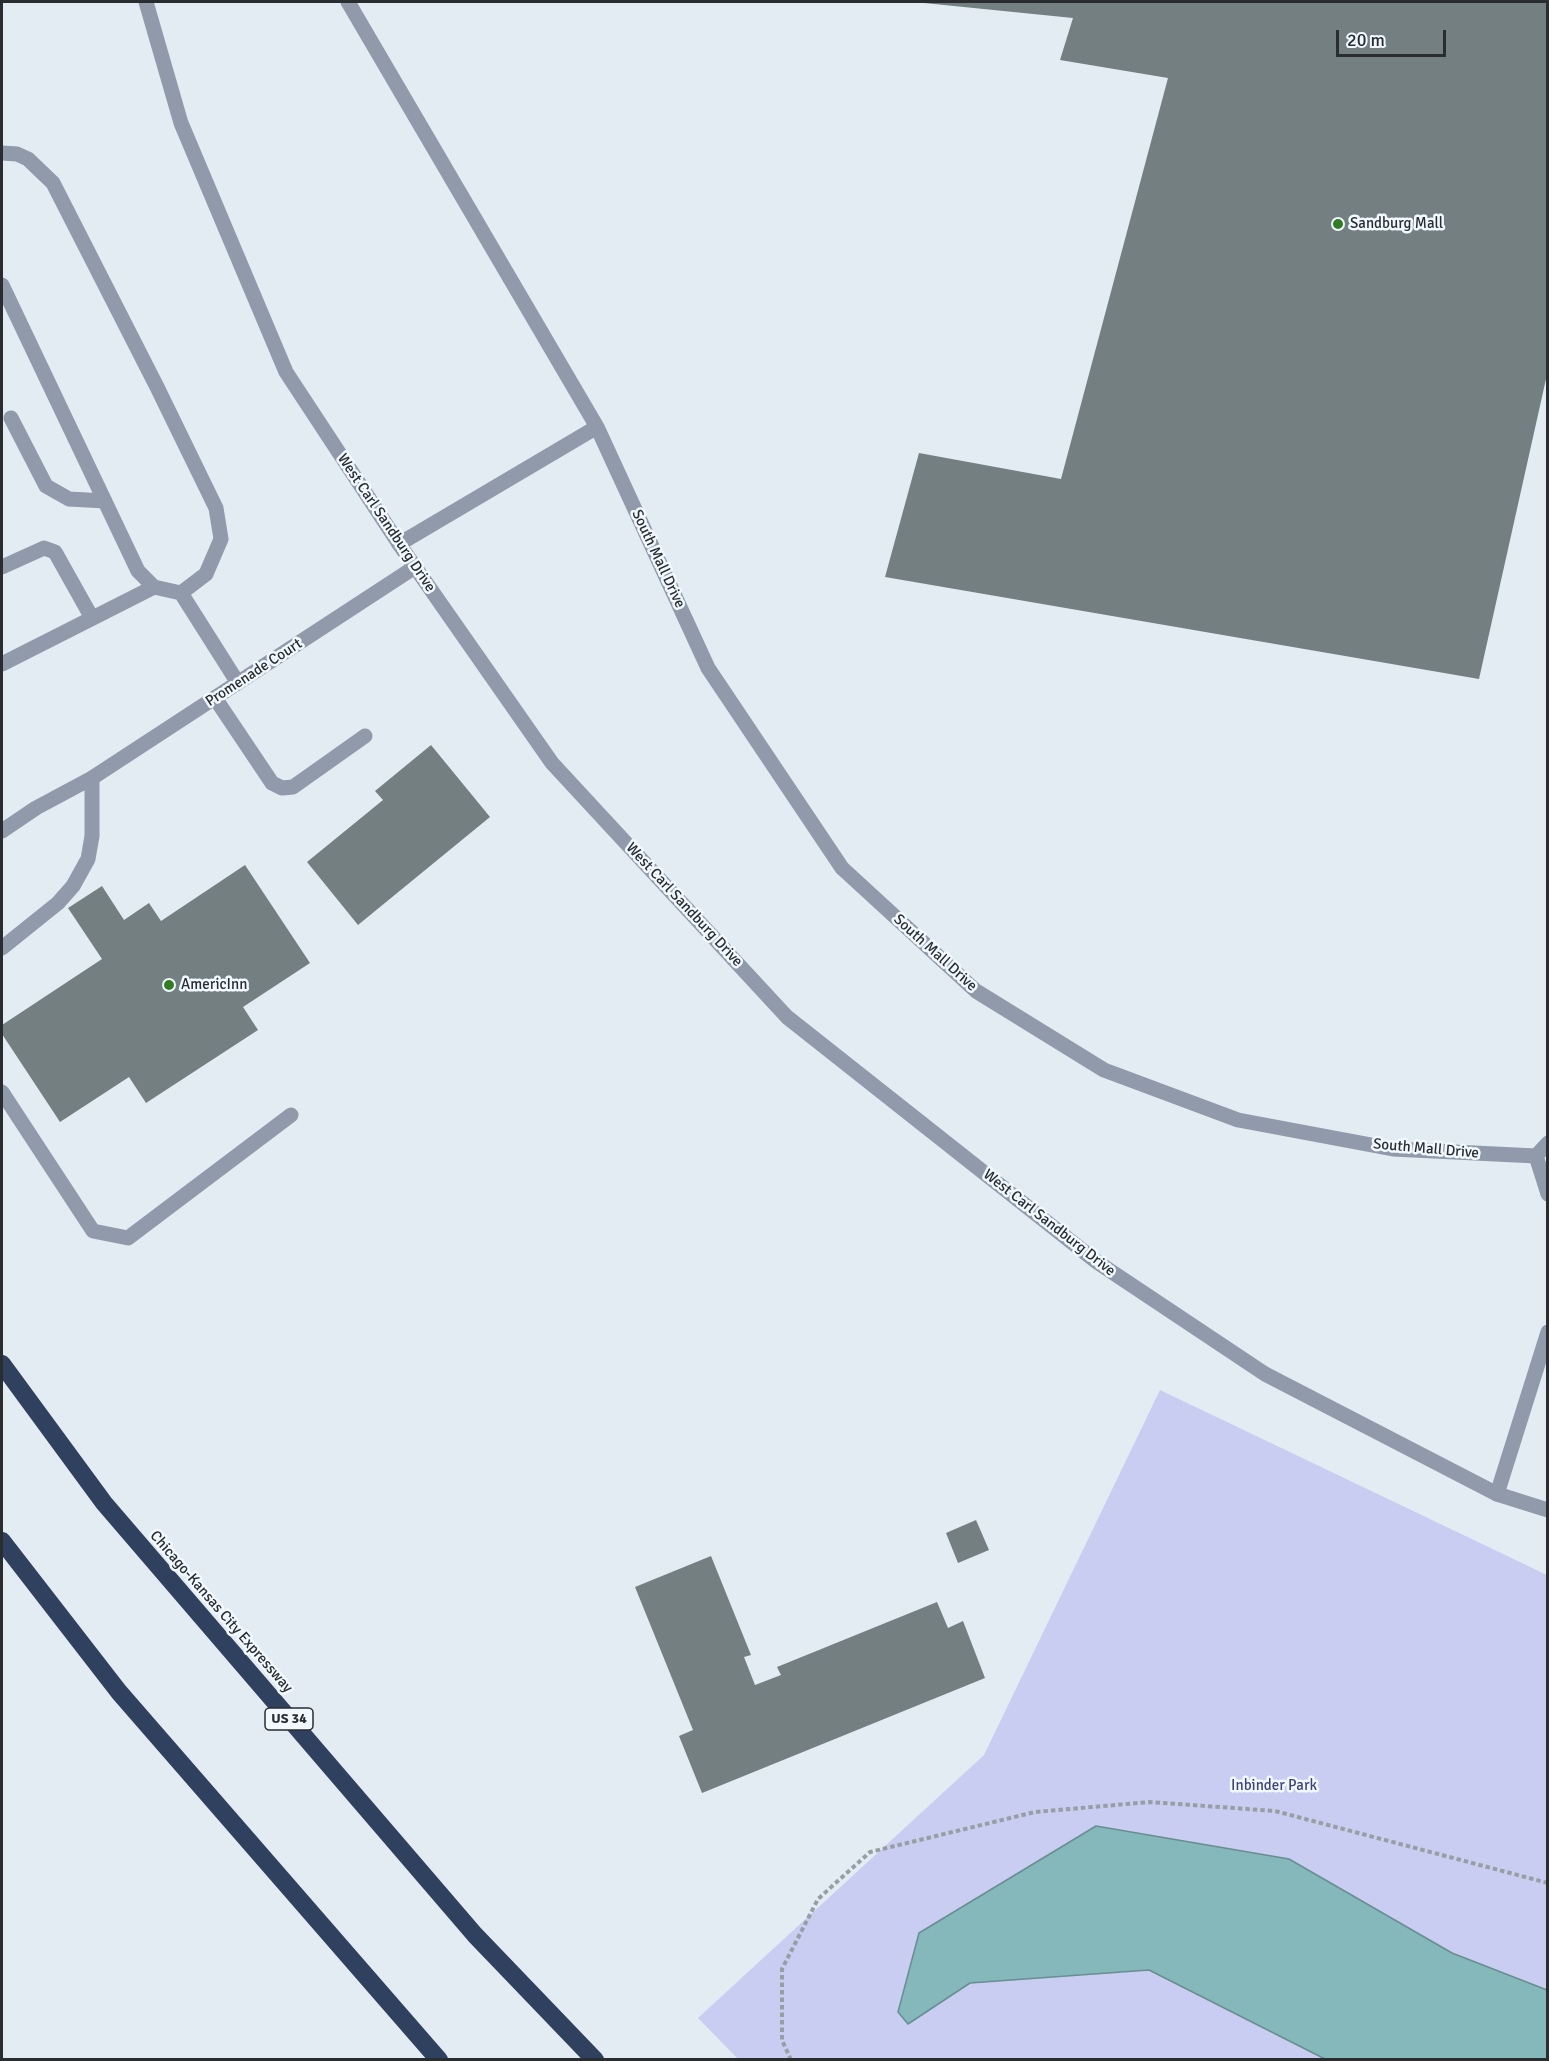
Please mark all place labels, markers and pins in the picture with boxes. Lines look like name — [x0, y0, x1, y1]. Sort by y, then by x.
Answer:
place label: Sandburg Mall — [1350, 215, 1443, 233]
marker: Sandburg Mall — [1331, 217, 1345, 231]
place label: AmericInn — [181, 976, 247, 994]
marker: AmericInn — [162, 978, 176, 992]

